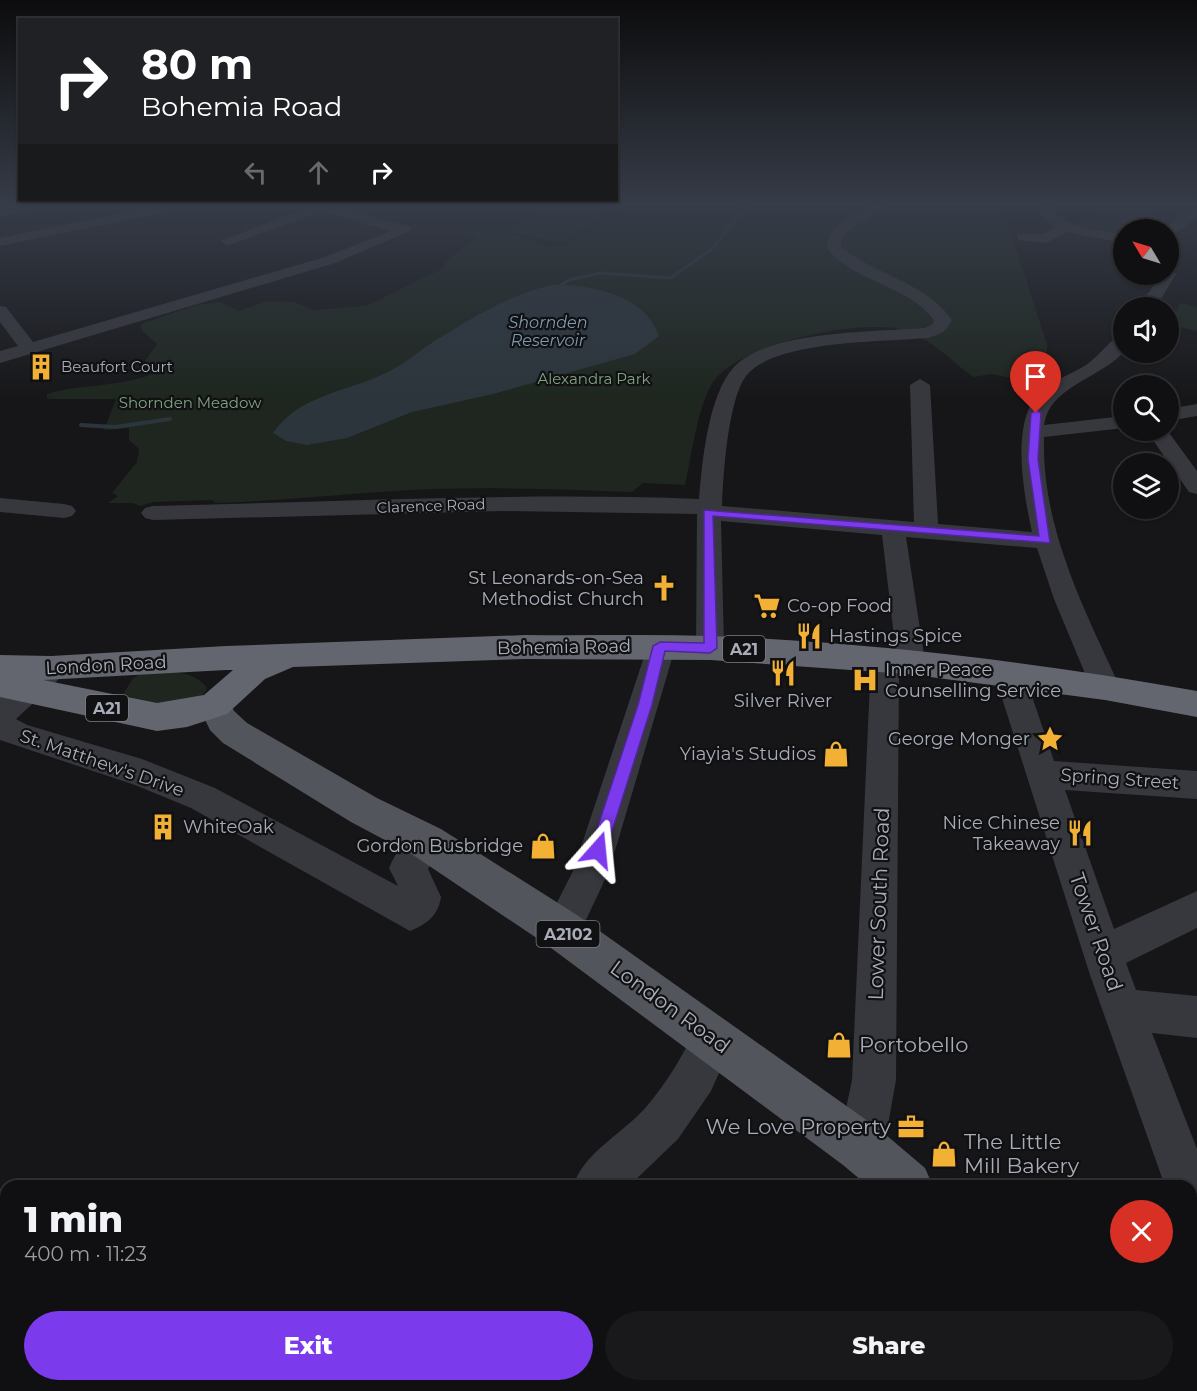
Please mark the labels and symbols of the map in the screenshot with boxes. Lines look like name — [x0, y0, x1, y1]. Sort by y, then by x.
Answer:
north arrow — [1113, 219, 1179, 285]
water label: Shornden Reservoir — [508, 313, 588, 350]
pin — [1010, 351, 1061, 413]
building icon: Beaufort Court — [26, 352, 56, 382]
place label: Beaufort Court — [61, 357, 173, 376]
park label: Alexandra Park — [537, 369, 651, 388]
park label: Shornden Meadow — [119, 393, 262, 412]
street label: Clarence Road — [376, 494, 486, 517]
place label: St Leonards-on-Sea Methodist Church — [468, 567, 644, 610]
church icon: St Leonards-on-Sea Methodist Church — [649, 573, 679, 603]
supermarket icon: Co-op Food — [752, 591, 782, 621]
place label: Co-op Food — [787, 595, 892, 617]
restaurant icon: Hastings Spice — [794, 621, 824, 651]
place label: Hastings Spice — [829, 625, 962, 647]
street label: Bohemia Road — [497, 635, 631, 659]
road number: A21 — [723, 636, 765, 662]
street label: London Road — [45, 651, 167, 679]
restaurant icon: Silver River — [768, 658, 798, 688]
place label: Inner Peace Counselling Service — [885, 659, 1061, 702]
hospital icon: Inner Peace Counselling Service — [850, 665, 880, 695]
place label: Silver River — [734, 690, 832, 712]
road number: A21 — [86, 695, 128, 721]
place icon: George Monger — [1035, 724, 1065, 754]
street label: St. Matthew's Drive — [17, 725, 187, 801]
place label: George Monger — [888, 728, 1030, 750]
shop icon: Yiayia's Studios — [821, 739, 851, 769]
place label: Yiayia's Studios — [680, 743, 816, 765]
street label: Spring Street — [1060, 764, 1180, 794]
street label: Lower South Road — [863, 807, 894, 1001]
building icon: WhiteOak — [148, 812, 178, 842]
place label: Nice Chinese Takeaway — [942, 812, 1060, 855]
place label: WhiteOak — [183, 816, 274, 838]
position arrow — [566, 818, 630, 882]
restaurant icon: Nice Chinese Takeaway — [1065, 818, 1095, 848]
shop icon: Gordon Busbridge — [528, 831, 558, 861]
place label: Gordon Busbridge — [356, 835, 523, 857]
street label: Tower Road — [1065, 869, 1128, 994]
road number: A2102 — [536, 921, 600, 947]
street label: London Road — [606, 955, 735, 1058]
shop icon: Portobello — [824, 1030, 854, 1060]
place label: Portobello — [859, 1032, 968, 1057]
office icon: We Love Property — [896, 1112, 926, 1142]
place label: We Love Property — [706, 1114, 892, 1139]
place label: The Little Mill Bakery — [964, 1129, 1080, 1178]
shop icon: The Little Mill Bakery — [929, 1139, 959, 1169]

